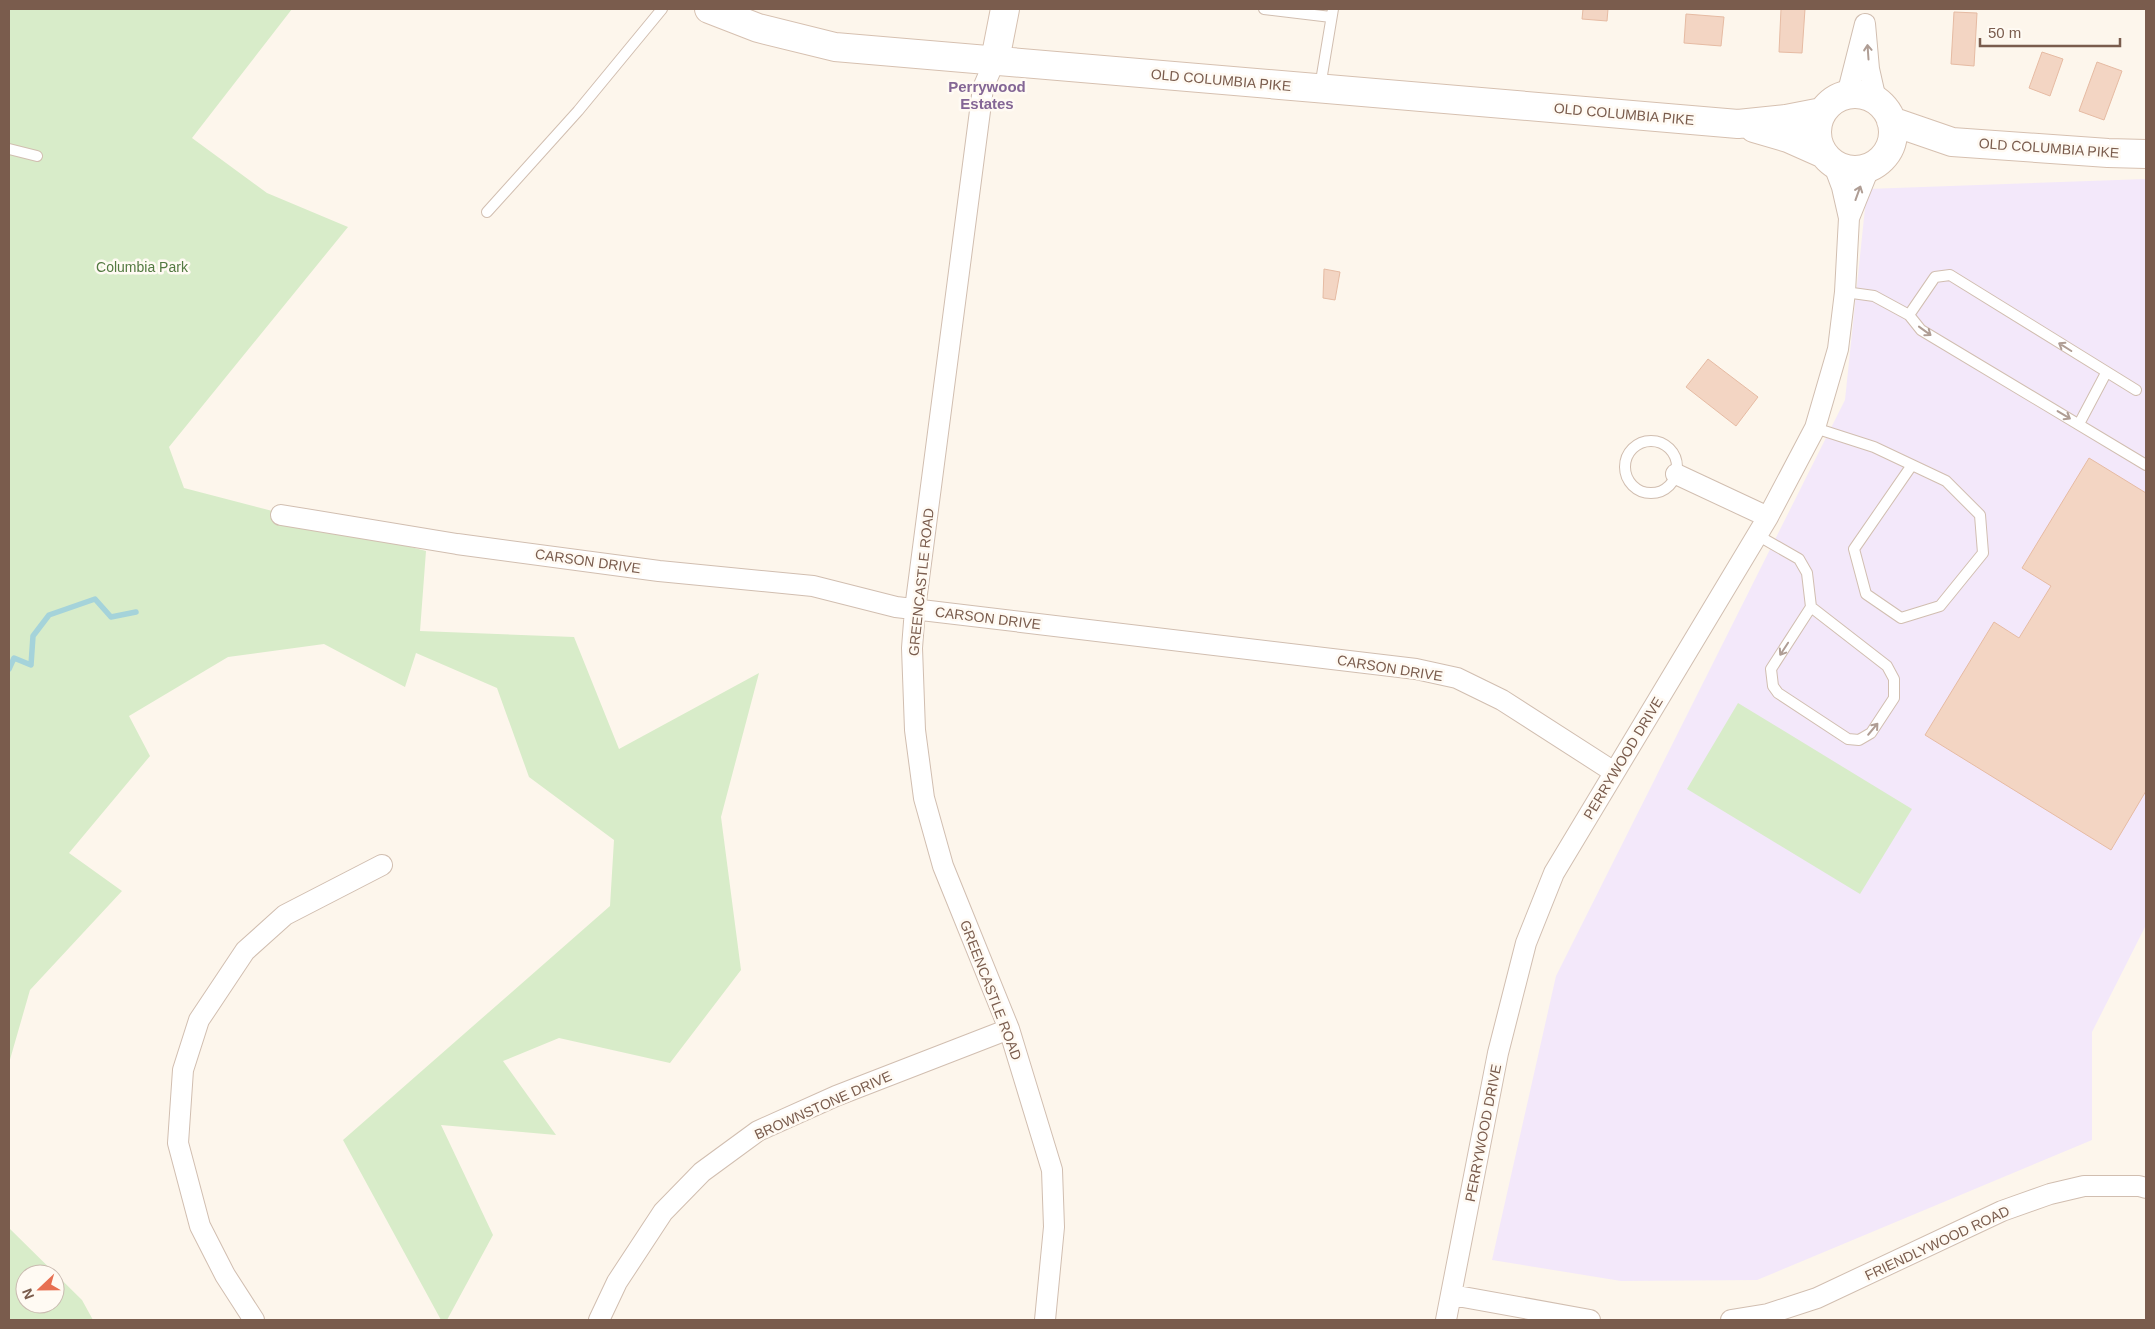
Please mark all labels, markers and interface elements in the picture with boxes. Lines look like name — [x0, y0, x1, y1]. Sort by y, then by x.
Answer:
scale bar — [1980, 15, 2120, 47]
text: 50 m — [1988, 24, 2021, 41]
one-way arrow — [1863, 45, 1872, 61]
street label: OLD COLUMBIA PIKE — [1150, 66, 1292, 94]
district label: Perrywood Estates — [948, 78, 1026, 112]
street label: OLD COLUMBIA PIKE — [1553, 100, 1695, 128]
street label: OLD COLUMBIA PIKE — [1978, 135, 2120, 161]
one-way arrow — [1854, 186, 1863, 201]
park label: Columbia Park — [96, 259, 189, 275]
one-way arrow — [1918, 326, 1932, 336]
one-way arrow — [2058, 342, 2072, 352]
one-way arrow — [2056, 410, 2070, 420]
street label: GREENCASTLE ROAD — [905, 507, 937, 657]
street label: CARSON DRIVE — [534, 546, 642, 576]
street label: CARSON DRIVE — [934, 604, 1042, 632]
one-way arrow — [1779, 641, 1789, 655]
street label: CARSON DRIVE — [1336, 652, 1444, 684]
street label: PERRYWOOD DRIVE — [1580, 694, 1666, 822]
one-way arrow — [1867, 723, 1878, 736]
street label: GREENCASTLE ROAD — [957, 918, 1025, 1062]
street label: PERRYWOOD DRIVE — [1462, 1063, 1504, 1203]
street label: BROWNSTONE DRIVE — [752, 1068, 894, 1142]
street label: FRIENDLYWOOD ROAD — [1862, 1202, 2012, 1284]
north arrow — [15, 1264, 65, 1314]
text: N — [19, 1286, 37, 1302]

